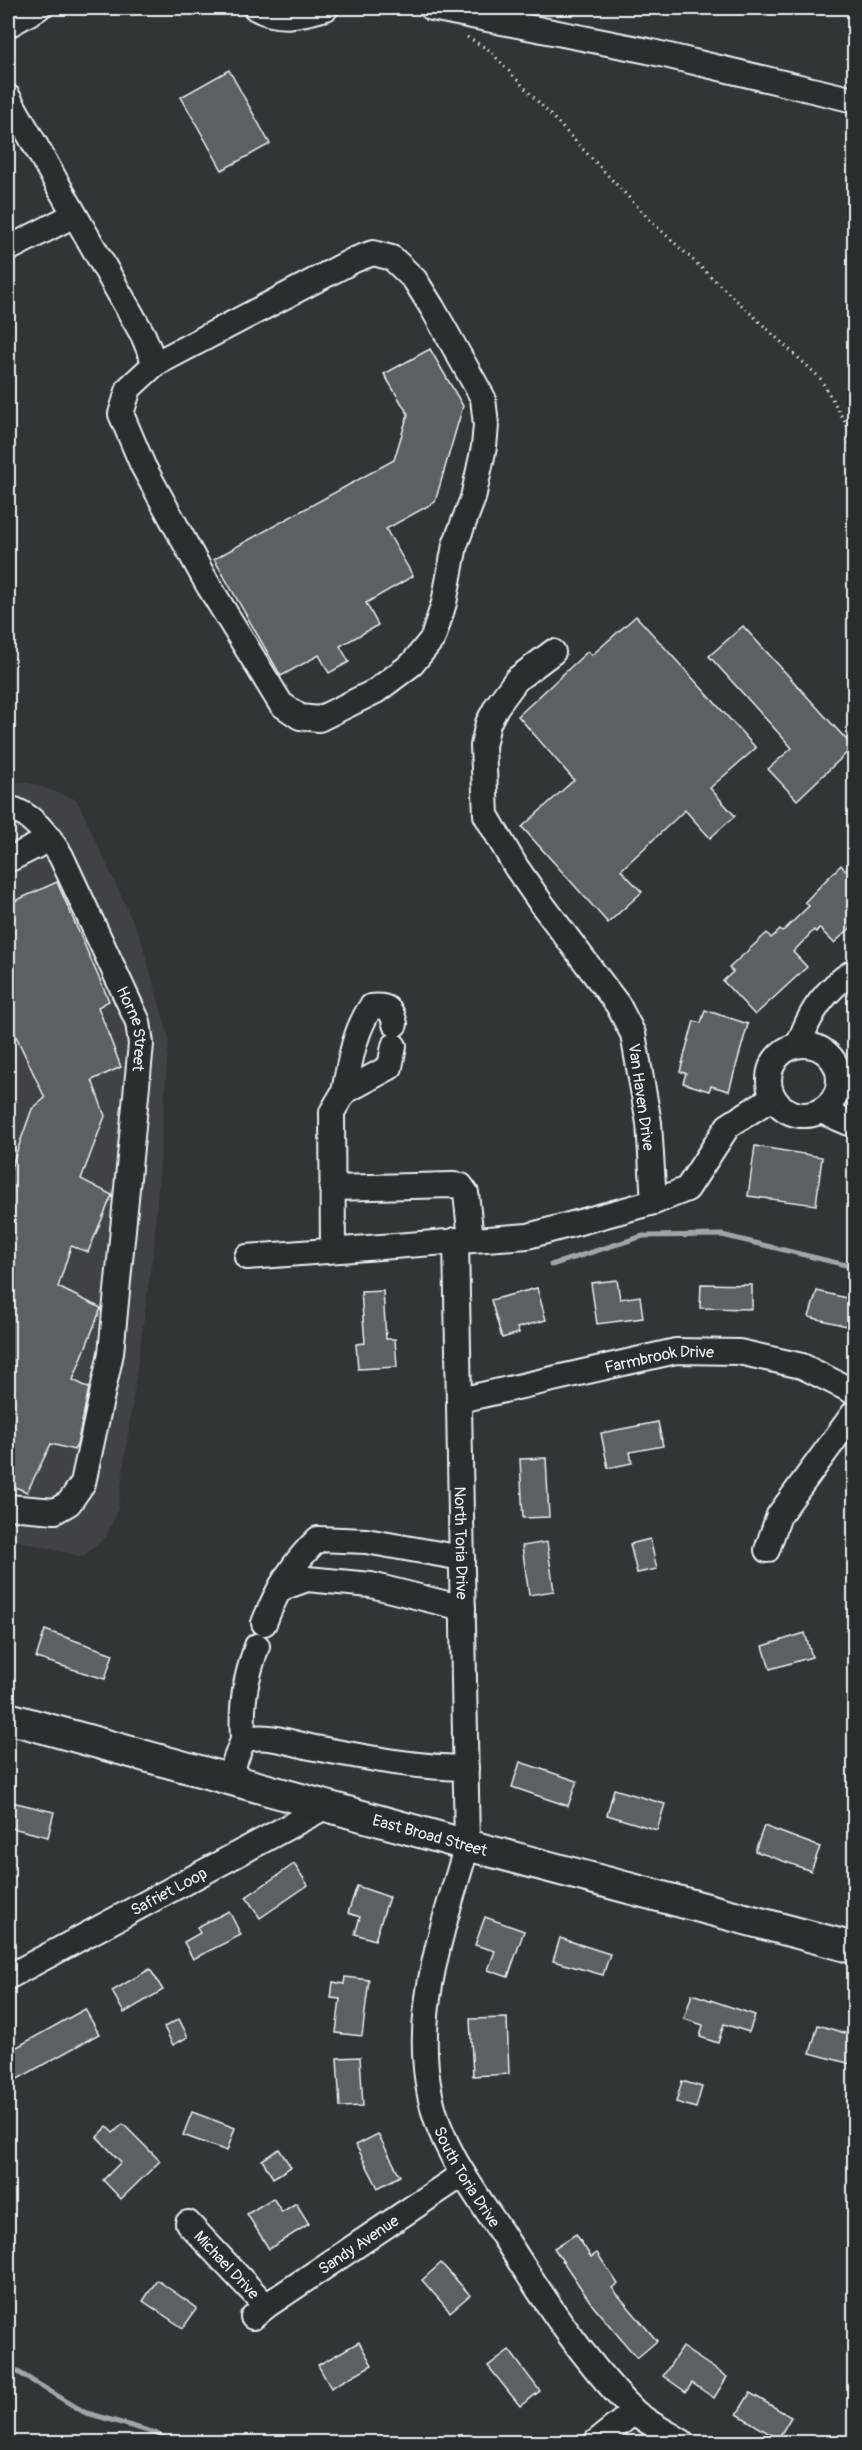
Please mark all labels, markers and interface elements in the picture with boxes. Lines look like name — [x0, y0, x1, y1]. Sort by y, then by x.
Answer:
street label: Horne Street — [112, 983, 150, 1073]
street label: Van Haven Drive — [624, 1042, 658, 1152]
street label: Farmbrook Drive — [603, 1342, 714, 1378]
street label: North Toria Drive — [449, 1486, 472, 1600]
street label: East Broad Street — [370, 1810, 490, 1861]
street label: Safriet Loop — [127, 1863, 210, 1920]
street label: South Toria Drive — [429, 2124, 504, 2232]
street label: Sandy Avenue — [315, 2211, 403, 2279]
street label: Michael Drive — [189, 2227, 263, 2304]

